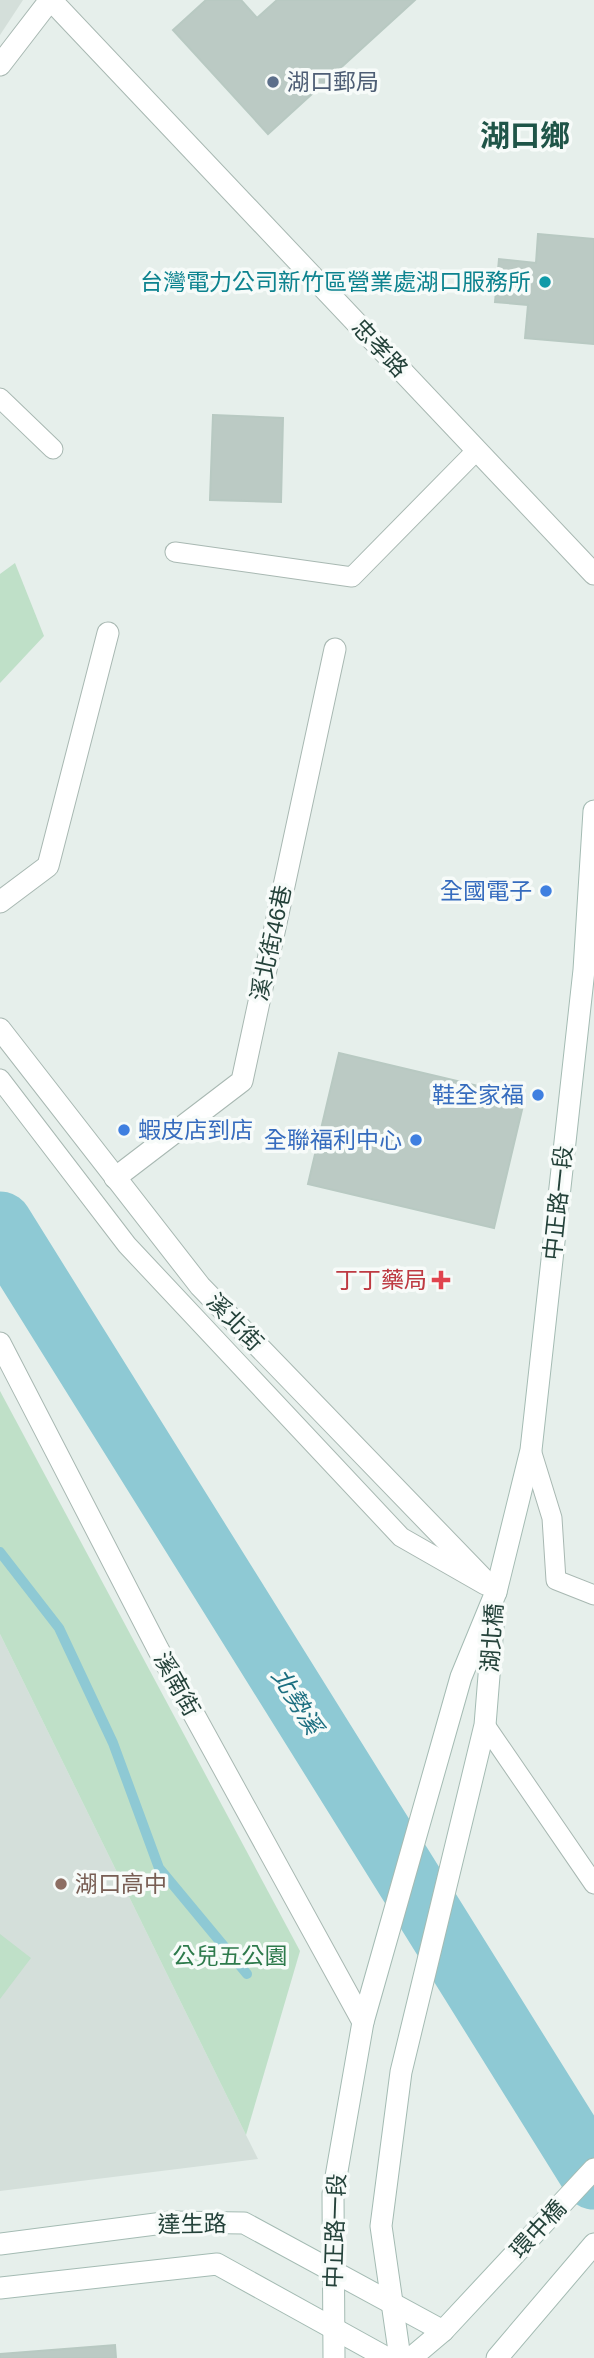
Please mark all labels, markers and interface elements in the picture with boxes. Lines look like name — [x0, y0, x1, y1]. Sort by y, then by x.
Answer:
place label: 湖口郵局 — [287, 69, 379, 95]
marker: 湖口郵局 — [265, 74, 281, 90]
district label: 湖口鄉 — [480, 119, 570, 152]
place label: 台灣電力公司新竹區營業處湖口服務所 — [140, 269, 531, 295]
marker: 台灣電力公司新竹區營業處湖口服務所 — [537, 274, 553, 290]
street label: 忠孝路 — [347, 314, 413, 382]
place label: 全國電子 — [440, 878, 532, 904]
street label: 溪北街46巷 — [246, 883, 296, 1003]
marker: 全國電子 — [538, 883, 554, 899]
place label: 鞋全家福 — [432, 1082, 524, 1108]
marker: 鞋全家福 — [530, 1087, 546, 1103]
place label: 蝦皮店到店 — [138, 1117, 253, 1143]
marker: 蝦皮店到店 — [116, 1122, 132, 1138]
place label: 全聯福利中心 — [264, 1127, 402, 1153]
marker: 全聯福利中心 — [408, 1132, 424, 1148]
street label: 中正路一段 — [539, 1144, 577, 1262]
place label: 丁丁藥局 — [335, 1267, 427, 1293]
marker: 丁丁藥局 — [433, 1272, 449, 1288]
street label: 溪北街 — [202, 1288, 268, 1356]
street label: 湖北橋 — [477, 1603, 507, 1673]
street label: 溪南街 — [149, 1648, 205, 1720]
water label: 北勢溪 — [266, 1663, 329, 1741]
place label: 湖口高中 — [75, 1871, 167, 1897]
marker: 湖口高中 — [53, 1876, 69, 1892]
park label: 公兒五公園 — [173, 1943, 288, 1969]
street label: 中正路一段 — [320, 2173, 350, 2289]
street label: 環中橋 — [505, 2195, 571, 2263]
street label: 達生路 — [157, 2210, 227, 2238]

